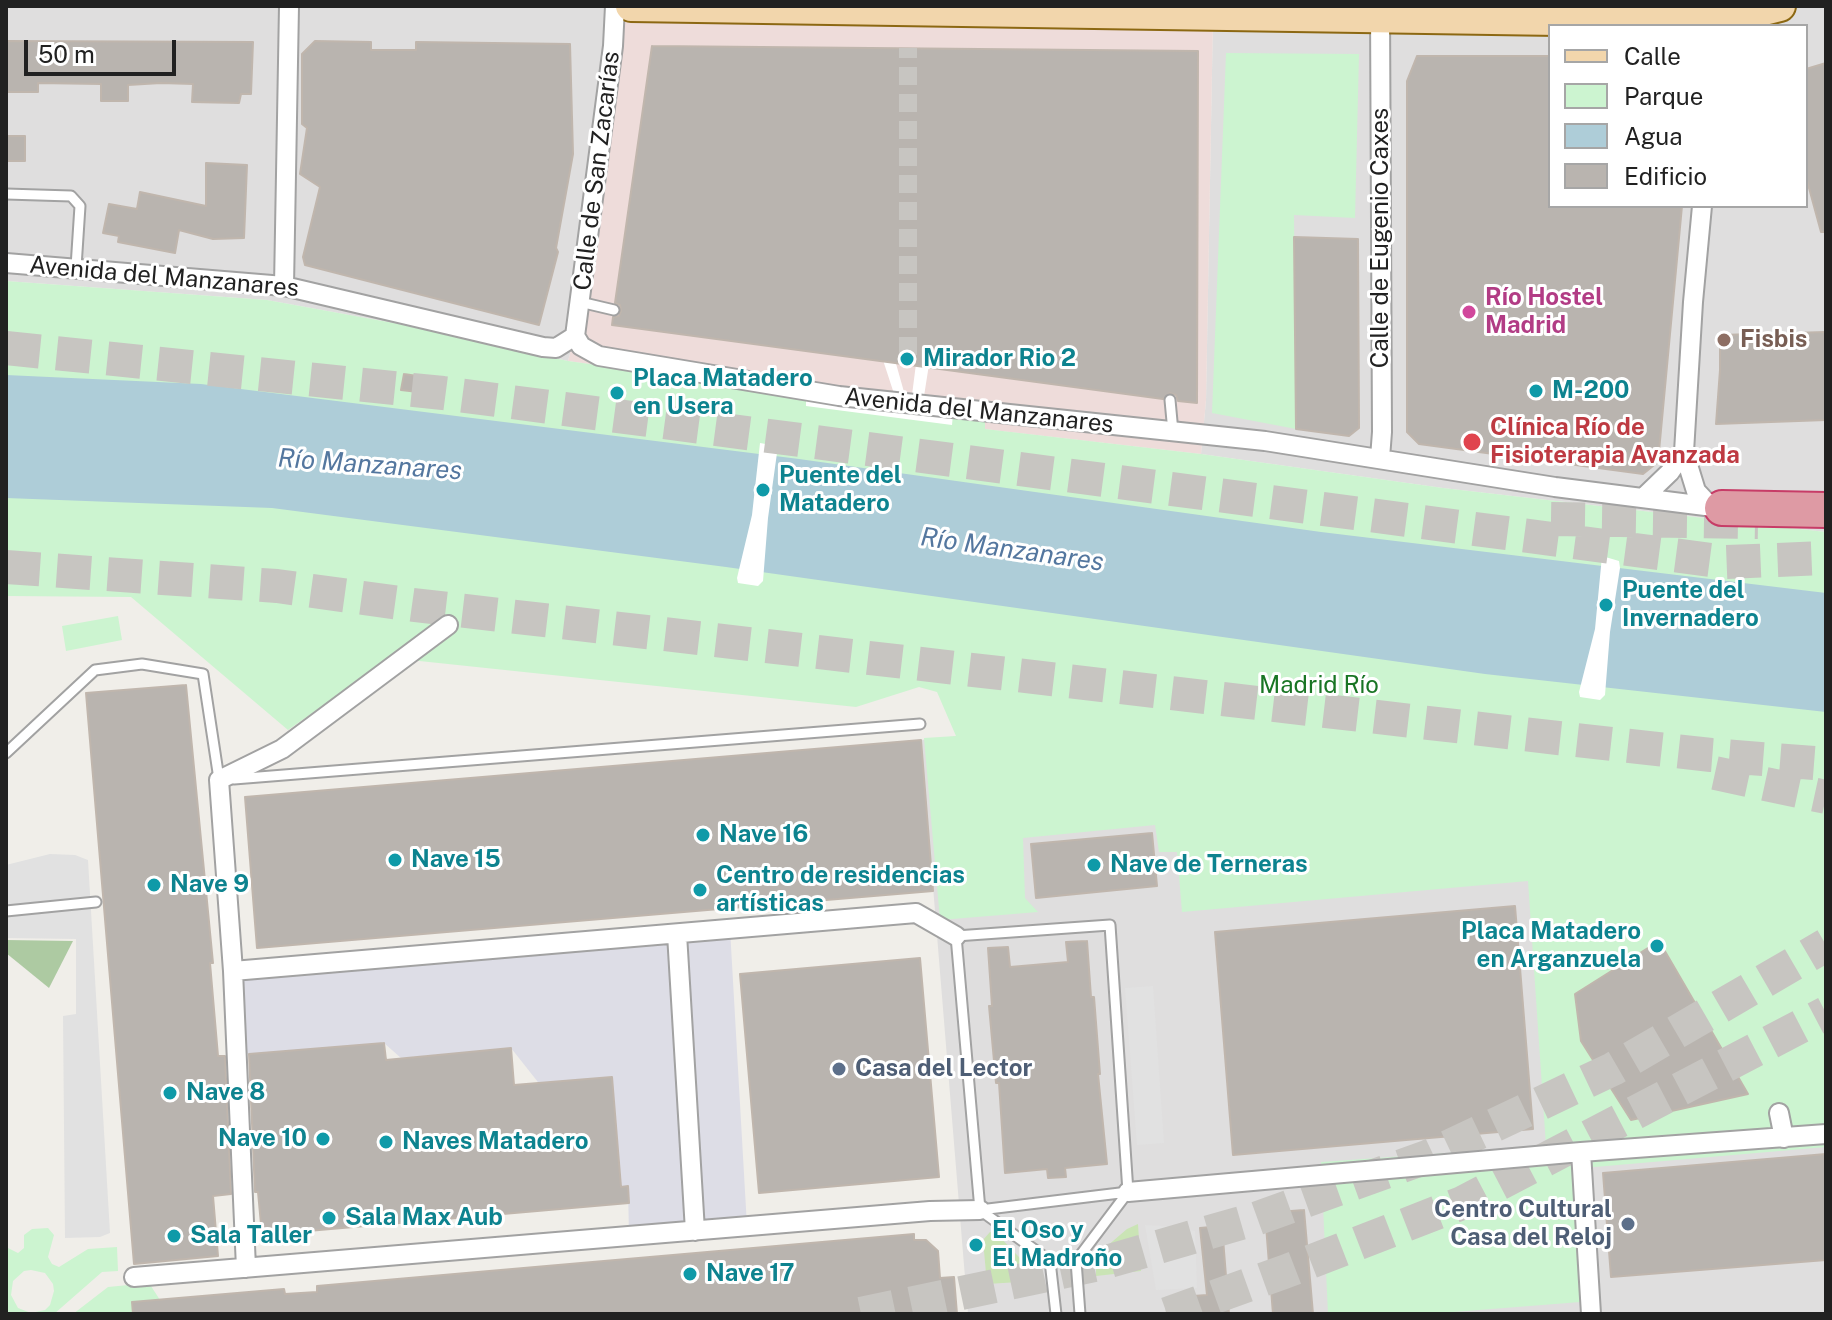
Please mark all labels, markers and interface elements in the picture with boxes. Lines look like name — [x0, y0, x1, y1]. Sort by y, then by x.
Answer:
scale bar — [28, 24, 180, 74]
legend — [1548, 24, 1808, 208]
text: 50 m — [38, 40, 95, 68]
text: Calle — [1624, 42, 1681, 70]
street label: Calle de San Zacarías — [568, 50, 626, 292]
text: Parque — [1624, 82, 1703, 110]
street label: Calle de Eugenio Caxes — [1367, 108, 1395, 368]
text: Agua — [1624, 122, 1682, 150]
text: Edificio — [1624, 162, 1707, 190]
street label: Avenida del Manzanares — [28, 251, 300, 303]
place label: Río Hostel Madrid — [1485, 284, 1603, 340]
marker: Río Hostel Madrid — [1460, 303, 1478, 321]
place label: Fisbis — [1740, 326, 1807, 354]
marker: Fisbis — [1715, 331, 1733, 349]
place label: Mirador Rio 2 — [923, 345, 1076, 373]
marker: Mirador Rio 2 — [898, 350, 916, 368]
place label: Placa Matadero en Usera — [633, 365, 813, 421]
place label: M-200 — [1552, 377, 1630, 405]
marker: M-200 — [1527, 382, 1545, 400]
street label: Avenida del Manzanares — [843, 383, 1115, 439]
marker: Placa Matadero en Usera — [608, 384, 626, 402]
place label: Clínica Río de Fisioterapia Avanzada — [1490, 414, 1740, 470]
marker: Clínica Río de Fisioterapia Avanzada — [1461, 431, 1483, 453]
water label: Río Manzanares — [277, 443, 463, 487]
place label: Puente del Matadero — [779, 462, 902, 518]
marker: Puente del Matadero — [754, 481, 772, 499]
water label: Río Manzanares — [918, 522, 1106, 578]
place label: Puente del Invernadero — [1622, 577, 1759, 633]
marker: Puente del Invernadero — [1597, 596, 1615, 614]
park label: Madrid Río — [1259, 672, 1379, 700]
place label: Nave 16 — [719, 821, 808, 849]
marker: Nave 16 — [694, 826, 712, 844]
place label: Nave 15 — [411, 846, 501, 874]
marker: Nave 15 — [386, 851, 404, 869]
place label: Nave de Terneras — [1110, 851, 1308, 879]
marker: Nave de Terneras — [1085, 856, 1103, 874]
place label: Centro de residencias artísticas — [716, 862, 965, 918]
place label: Nave 9 — [170, 871, 249, 899]
marker: Nave 9 — [145, 876, 163, 894]
marker: Centro de residencias artísticas — [691, 881, 709, 899]
place label: Placa Matadero en Arganzuela — [1461, 918, 1641, 974]
marker: Placa Matadero en Arganzuela — [1648, 937, 1666, 955]
place label: Casa del Lector — [855, 1055, 1032, 1083]
marker: Casa del Lector — [830, 1060, 848, 1078]
place label: Nave 8 — [186, 1079, 265, 1107]
marker: Nave 8 — [161, 1084, 179, 1102]
place label: Nave 10 — [218, 1125, 307, 1153]
place label: Naves Matadero — [402, 1128, 589, 1156]
marker: Nave 10 — [314, 1130, 332, 1148]
marker: Naves Matadero — [377, 1133, 395, 1151]
place label: Centro Cultural Casa del Reloj — [1434, 1196, 1612, 1252]
place label: Sala Max Aub — [345, 1204, 503, 1232]
marker: Sala Max Aub — [320, 1209, 338, 1227]
marker: Centro Cultural Casa del Reloj — [1619, 1215, 1637, 1233]
place label: El Oso y El Madroño — [992, 1217, 1122, 1273]
place label: Sala Taller — [190, 1222, 312, 1250]
marker: Sala Taller — [165, 1227, 183, 1245]
marker: El Oso y El Madroño — [967, 1236, 985, 1254]
place label: Nave 17 — [706, 1260, 795, 1288]
marker: Nave 17 — [681, 1265, 699, 1283]

